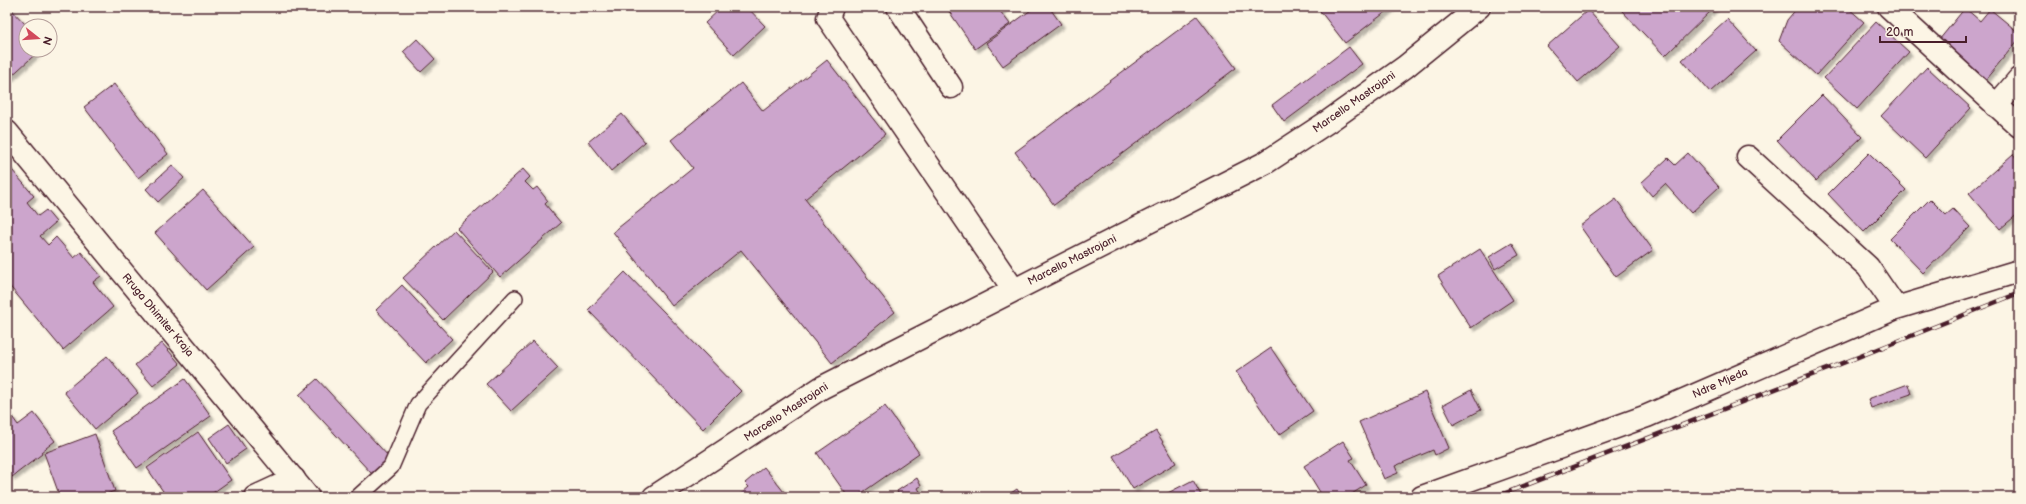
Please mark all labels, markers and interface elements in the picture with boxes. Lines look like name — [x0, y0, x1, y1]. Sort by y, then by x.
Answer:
north arrow — [18, 18, 58, 58]
scale bar — [1880, 18, 1966, 44]
text: 20 m — [1886, 25, 1913, 40]
text: N — [40, 35, 55, 47]
street label: Marcello Mastrojani — [1310, 69, 1398, 135]
street label: Marcello Mastrojani — [1025, 232, 1119, 288]
street label: Rruga Dhimiter Kraja — [120, 271, 196, 359]
street label: Ndre Mjeda — [1690, 365, 1750, 401]
street label: Marcello Mastrojani — [741, 380, 831, 444]

